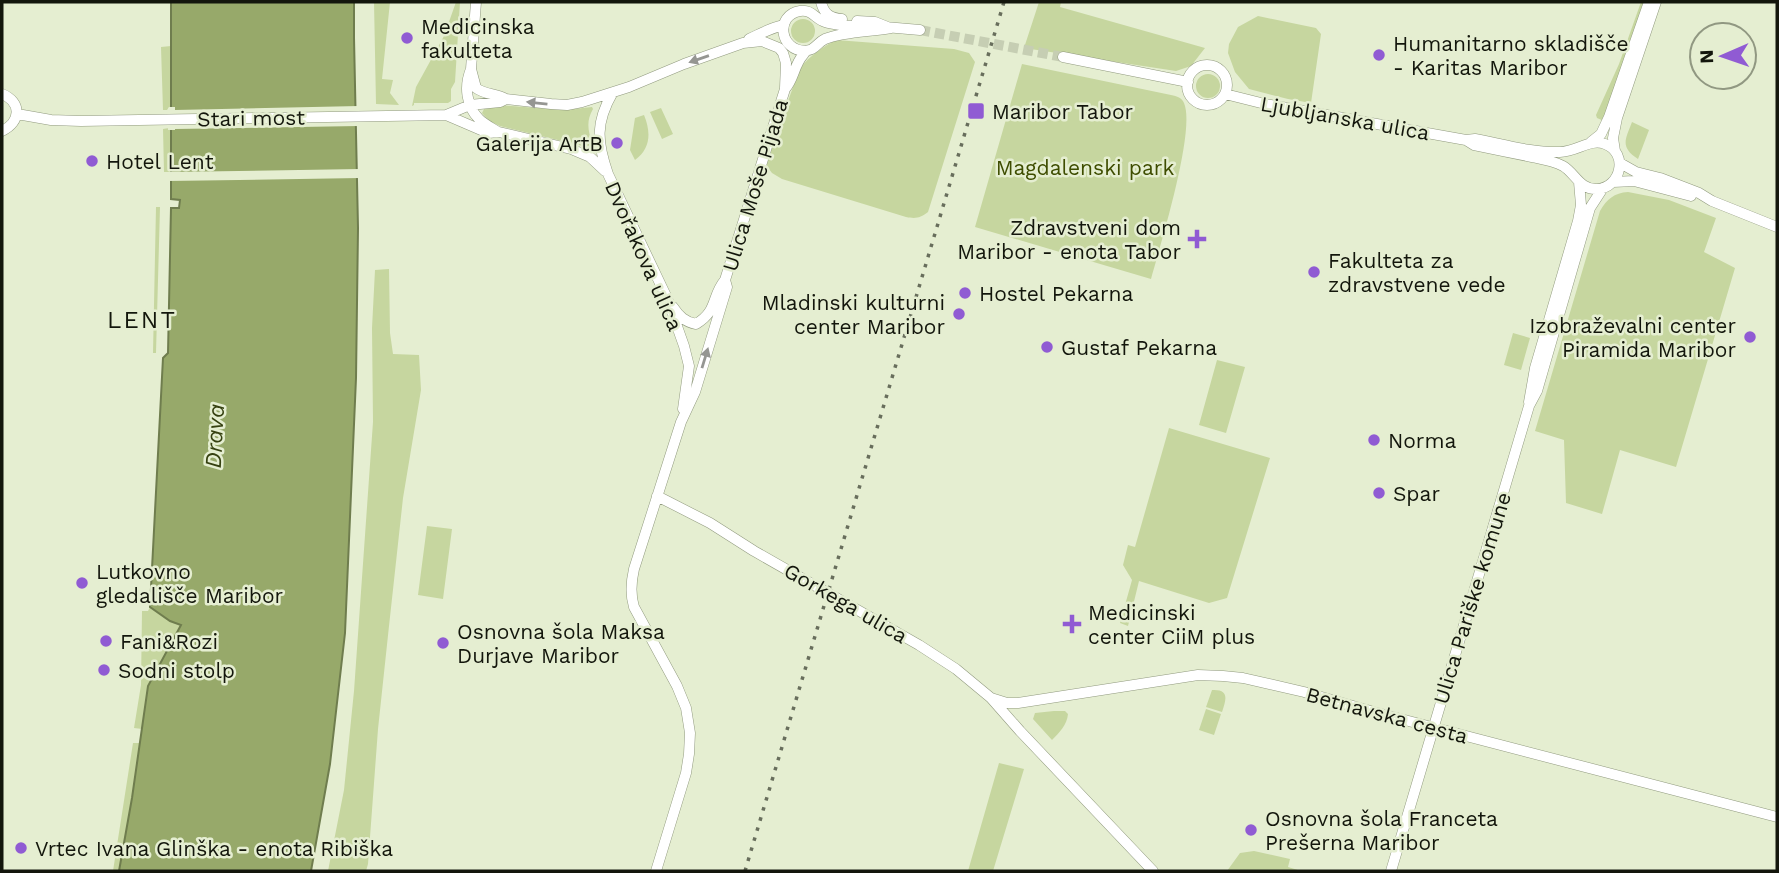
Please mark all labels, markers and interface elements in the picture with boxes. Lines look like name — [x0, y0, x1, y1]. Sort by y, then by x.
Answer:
place label: Medicinska fakulteta — [421, 14, 535, 63]
north arrow — [1688, 21, 1758, 91]
marker: Medicinska fakulteta — [399, 30, 415, 46]
place label: Humanitarno skladišče - Karitas Maribor — [1393, 31, 1629, 80]
marker: Humanitarno skladišče - Karitas Maribor — [1371, 47, 1387, 63]
text: N — [1695, 49, 1718, 64]
one-way arrow — [689, 54, 710, 65]
street label: Ljubljanska ulica — [1259, 91, 1432, 145]
street label: Ulica Moše Pijada — [717, 96, 793, 274]
one-way arrow — [526, 97, 548, 108]
place label: Maribor Tabor — [992, 99, 1134, 124]
marker: Maribor Tabor — [966, 101, 986, 121]
street label: Stari most — [197, 105, 305, 131]
place label: Galerija ArtB — [476, 131, 603, 156]
marker: Galerija ArtB — [609, 135, 625, 151]
place label: Hotel Lent — [106, 149, 214, 174]
marker: Hotel Lent — [84, 153, 100, 169]
park label: Magdalenski park — [996, 155, 1174, 180]
street label: Dvořakova ulica — [600, 177, 688, 335]
place label: Zdravstveni dom Maribor - enota Tabor — [957, 215, 1181, 264]
marker: Zdravstveni dom Maribor - enota Tabor — [1187, 229, 1207, 249]
place label: Fakulteta za zdravstvene vede — [1328, 248, 1506, 297]
marker: Fakulteta za zdravstvene vede — [1306, 264, 1322, 280]
place label: Hostel Pekarna — [979, 281, 1134, 306]
marker: Hostel Pekarna — [957, 285, 973, 301]
place label: Mladinski kulturni center Maribor — [762, 290, 945, 339]
district label: LENT — [107, 306, 177, 334]
marker: Mladinski kulturni center Maribor — [951, 306, 967, 322]
place label: Izobraževalni center Piramida Maribor — [1529, 313, 1736, 362]
marker: Izobraževalni center Piramida Maribor — [1742, 329, 1758, 345]
place label: Gustaf Pekarna — [1061, 335, 1217, 360]
marker: Gustaf Pekarna — [1039, 339, 1055, 355]
one-way arrow — [701, 347, 711, 368]
water label: Drava — [200, 403, 230, 469]
place label: Norma — [1388, 428, 1456, 453]
marker: Norma — [1366, 432, 1382, 448]
place label: Spar — [1393, 481, 1440, 506]
marker: Spar — [1371, 485, 1387, 501]
street label: Ulica Pariške komune — [1428, 489, 1516, 707]
street label: Gorkega ulica — [780, 558, 912, 648]
place label: Lutkovno gledališče Maribor — [96, 559, 283, 608]
marker: Lutkovno gledališče Maribor — [74, 575, 90, 591]
place label: Medicinski center CiiM plus — [1088, 600, 1255, 649]
marker: Medicinski center CiiM plus — [1062, 614, 1082, 634]
place label: Osnovna šola Maksa Durjave Maribor — [457, 619, 665, 668]
place label: Fani&Rozi — [120, 629, 218, 654]
marker: Fani&Rozi — [98, 633, 114, 649]
marker: Osnovna šola Maksa Durjave Maribor — [435, 635, 451, 651]
place label: Sodni stolp — [118, 658, 235, 683]
marker: Sodni stolp — [96, 662, 112, 678]
street label: Betnavska cesta — [1303, 681, 1471, 749]
place label: Osnovna šola Franceta Prešerna Maribor — [1265, 806, 1498, 855]
marker: Osnovna šola Franceta Prešerna Maribor — [1243, 822, 1259, 838]
place label: Vrtec Ivana Glinška - enota Ribiška — [35, 836, 393, 861]
marker: Vrtec Ivana Glinška - enota Ribiška — [13, 840, 29, 856]

